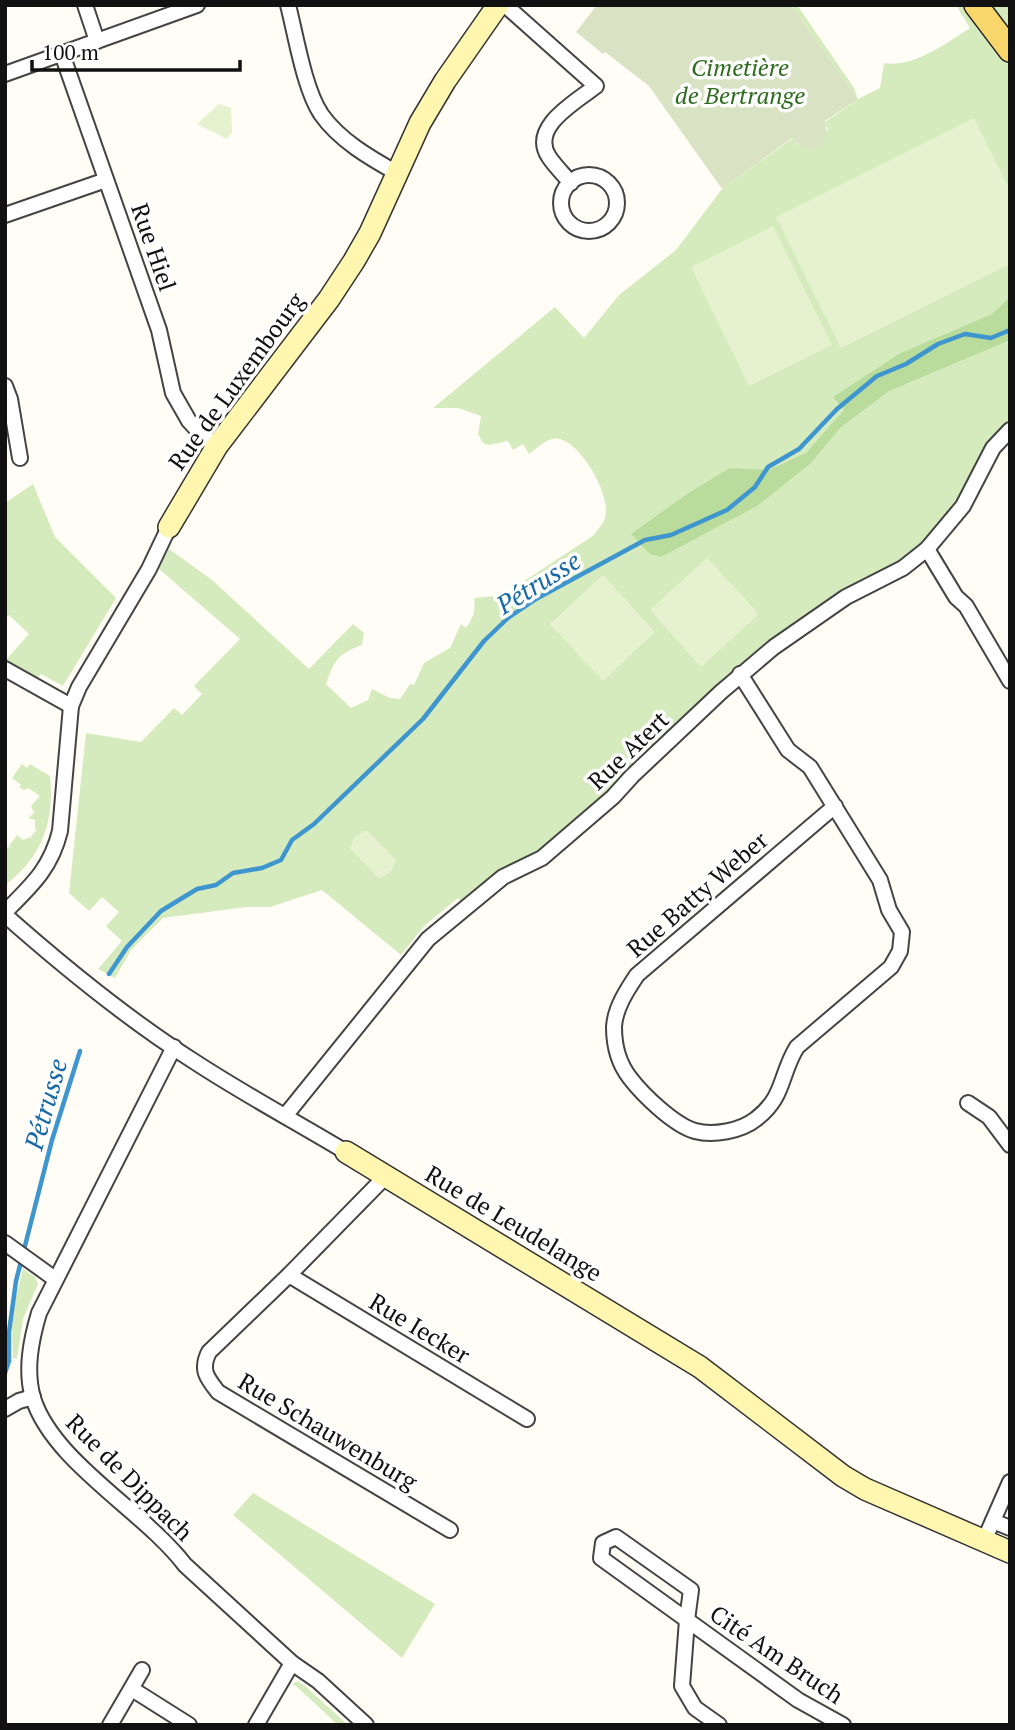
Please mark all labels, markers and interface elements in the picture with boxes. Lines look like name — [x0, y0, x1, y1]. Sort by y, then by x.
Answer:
scale bar — [32, 28, 240, 72]
text: 100 m — [42, 38, 99, 66]
park label: Cimetière de Bertrange — [675, 51, 805, 111]
street label: Rue Hiel — [124, 199, 184, 295]
street label: Rue de Luxembourg — [161, 286, 311, 476]
water label: Pétrusse — [489, 543, 587, 622]
street label: Rue Atert — [581, 703, 675, 797]
street label: Rue Batty Weber — [620, 823, 775, 964]
water label: Pétrusse — [16, 1054, 74, 1154]
street label: Rue de Leudelange — [420, 1158, 608, 1288]
street label: Rue Iecker — [364, 1285, 477, 1371]
street label: Rue Schauwenburg — [233, 1365, 424, 1497]
street label: Rue de Dippach — [60, 1407, 200, 1547]
street label: Cité Am Bruch — [704, 1597, 850, 1711]

